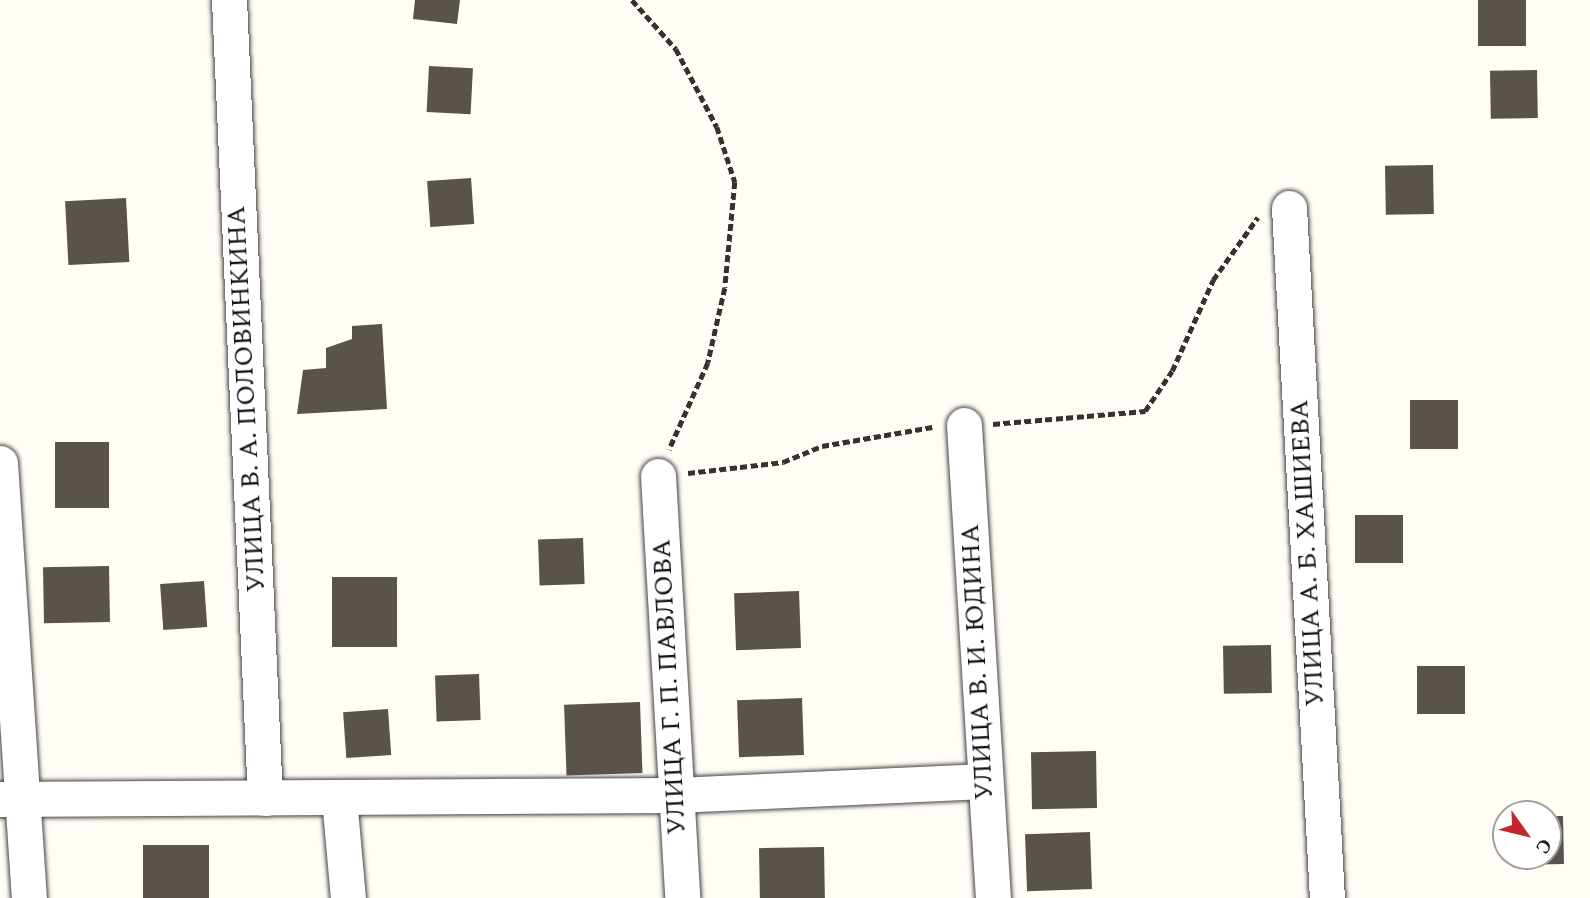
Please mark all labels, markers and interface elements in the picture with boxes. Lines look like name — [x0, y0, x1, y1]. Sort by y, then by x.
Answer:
street label: УЛИЦА В. А. ПОЛОВИНКИНА — [221, 205, 273, 593]
street label: УЛИЦА А. Б. ХАШИЕВА — [1284, 399, 1332, 707]
street label: УЛИЦА В. И. ЮДИНА — [955, 523, 1001, 801]
street label: УЛИЦА Г. П. ПАВЛОВА — [647, 538, 693, 836]
north arrow — [1492, 800, 1562, 870]
text: С — [1527, 832, 1559, 860]

